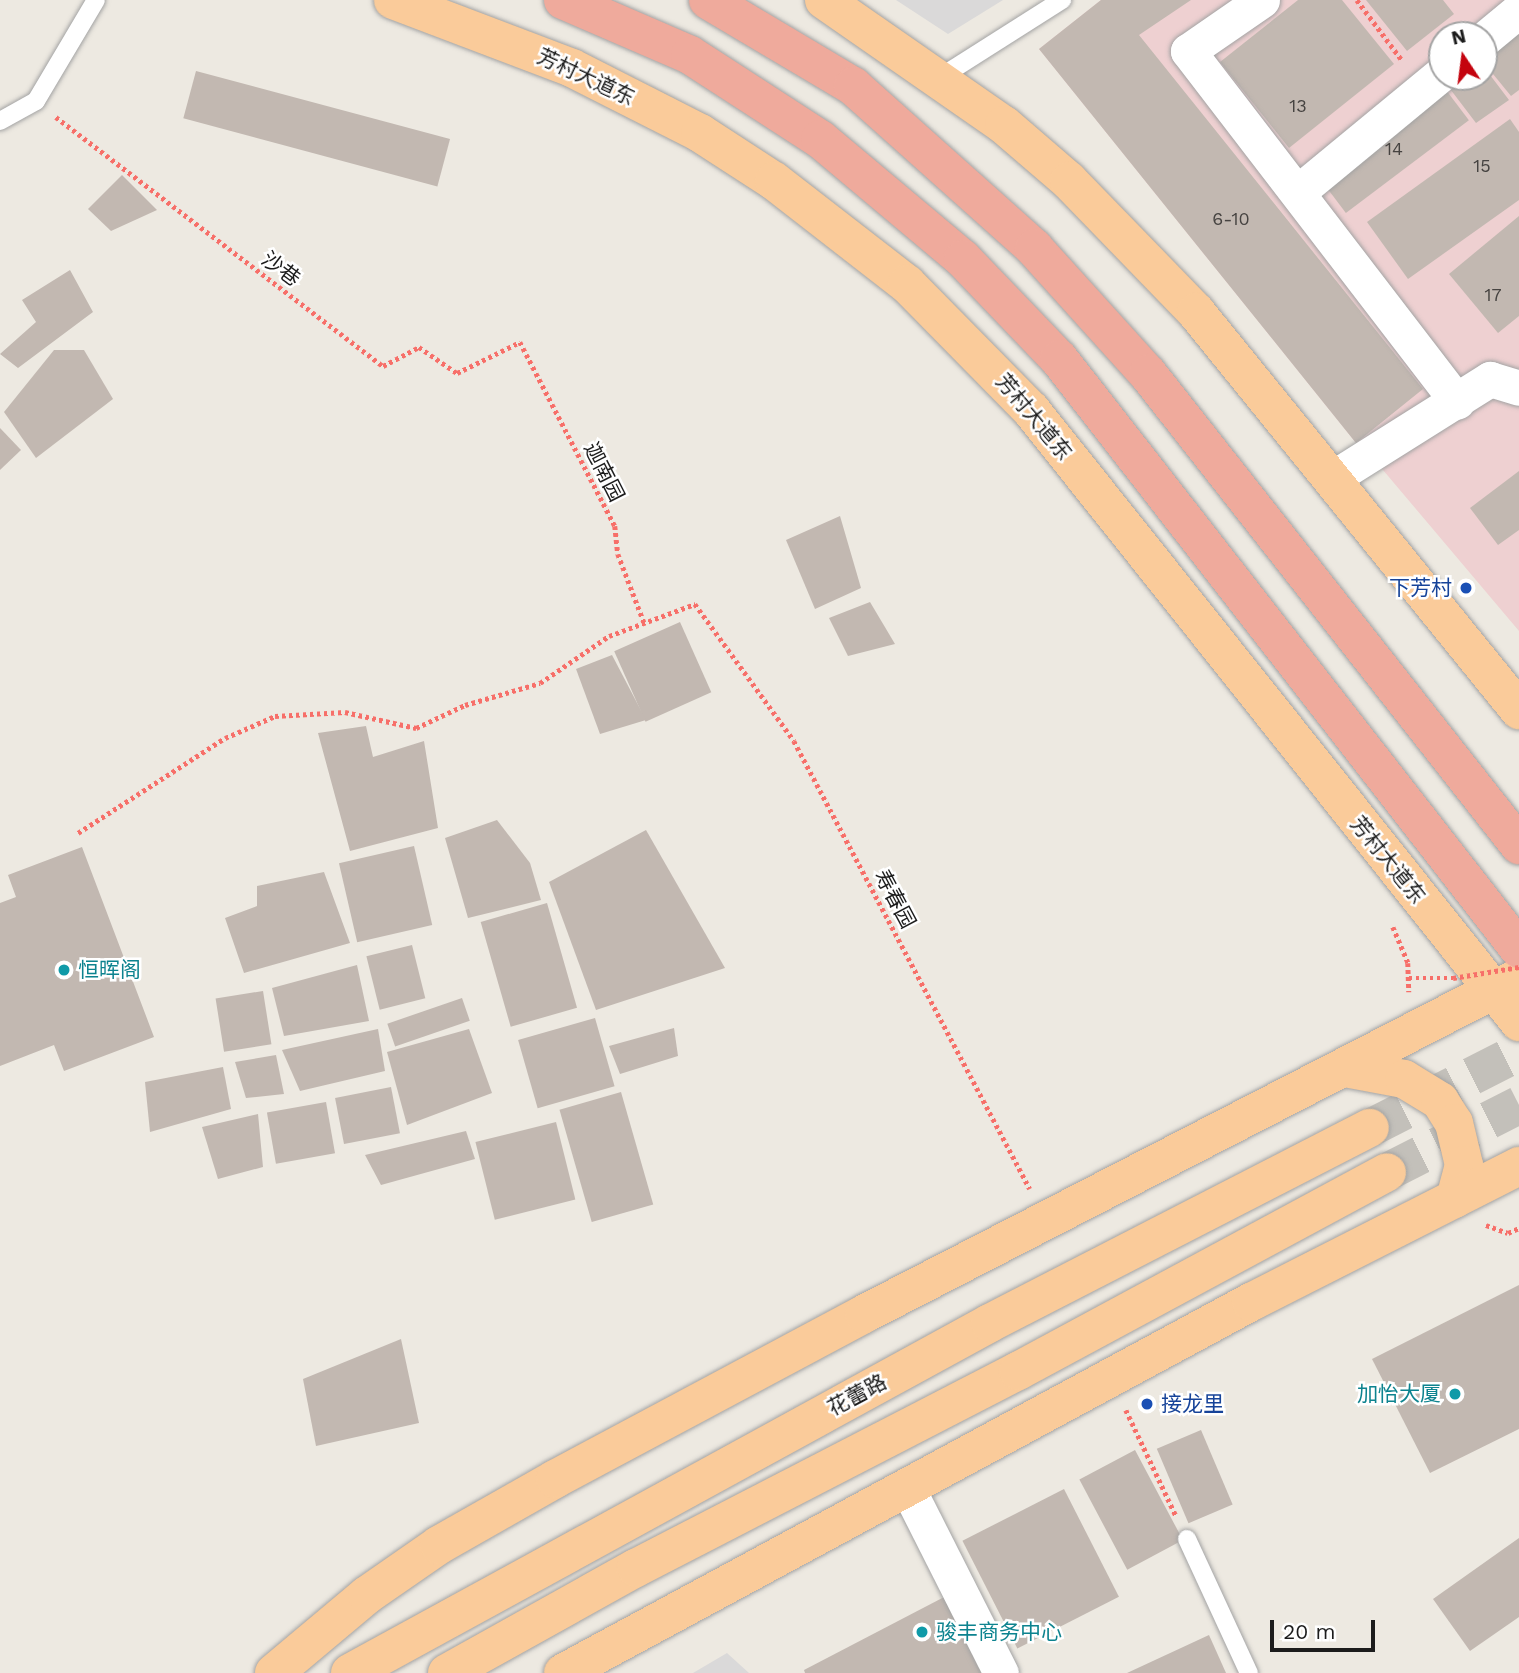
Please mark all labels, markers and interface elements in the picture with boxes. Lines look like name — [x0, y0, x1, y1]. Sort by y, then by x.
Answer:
north arrow — [1428, 21, 1498, 91]
text: N — [1449, 24, 1468, 50]
street label: 芳村大道东 — [533, 43, 639, 111]
house number: 13 — [1289, 95, 1307, 117]
house number: 14 — [1385, 138, 1403, 160]
house number: 15 — [1473, 155, 1491, 177]
house number: 6-10 — [1212, 208, 1250, 230]
street label: 沙巷 — [257, 246, 305, 292]
house number: 17 — [1484, 284, 1502, 306]
street label: 芳村大道东 — [991, 369, 1077, 465]
street label: 迦南园 — [578, 438, 630, 506]
place label: 下芳村 — [1389, 575, 1452, 601]
marker: 下芳村 — [1458, 580, 1474, 596]
street label: 芳村大道东 — [1345, 811, 1431, 909]
street label: 寿春园 — [869, 865, 921, 933]
place label: 恒晖阁 — [78, 957, 141, 983]
marker: 恒晖阁 — [56, 962, 72, 978]
street label: 花蕾路 — [823, 1369, 891, 1421]
place label: 加怡大厦 — [1357, 1381, 1441, 1407]
marker: 加怡大厦 — [1447, 1386, 1463, 1402]
place label: 接龙里 — [1161, 1391, 1224, 1417]
marker: 接龙里 — [1139, 1396, 1155, 1412]
scale bar — [1274, 1606, 1379, 1650]
place label: 骏丰商务中心 — [936, 1619, 1062, 1645]
text: 20 m — [1283, 1619, 1335, 1644]
marker: 骏丰商务中心 — [914, 1624, 930, 1640]

